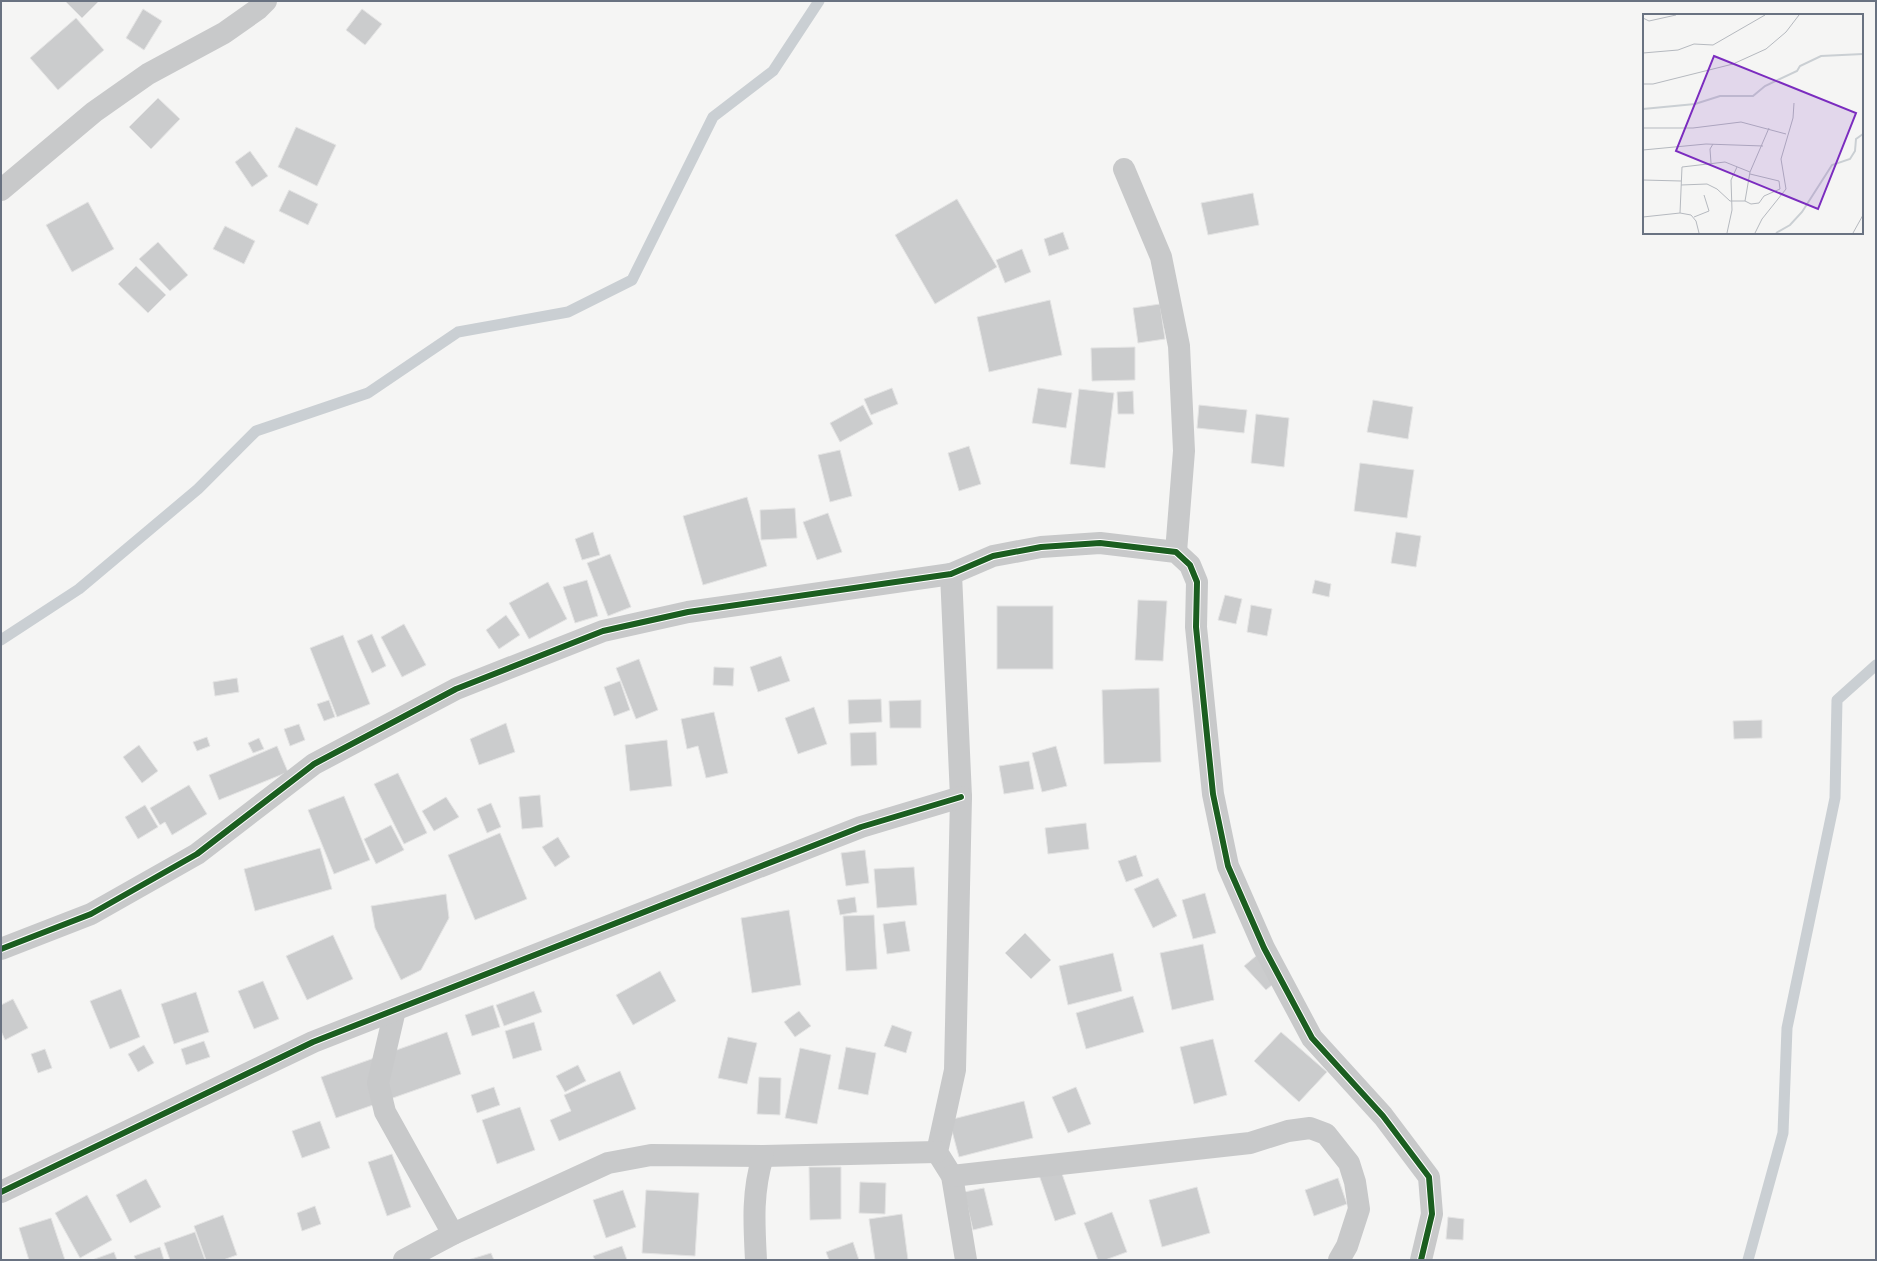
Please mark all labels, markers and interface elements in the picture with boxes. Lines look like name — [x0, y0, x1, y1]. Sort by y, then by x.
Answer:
inset map — [1643, 14, 1863, 234]

